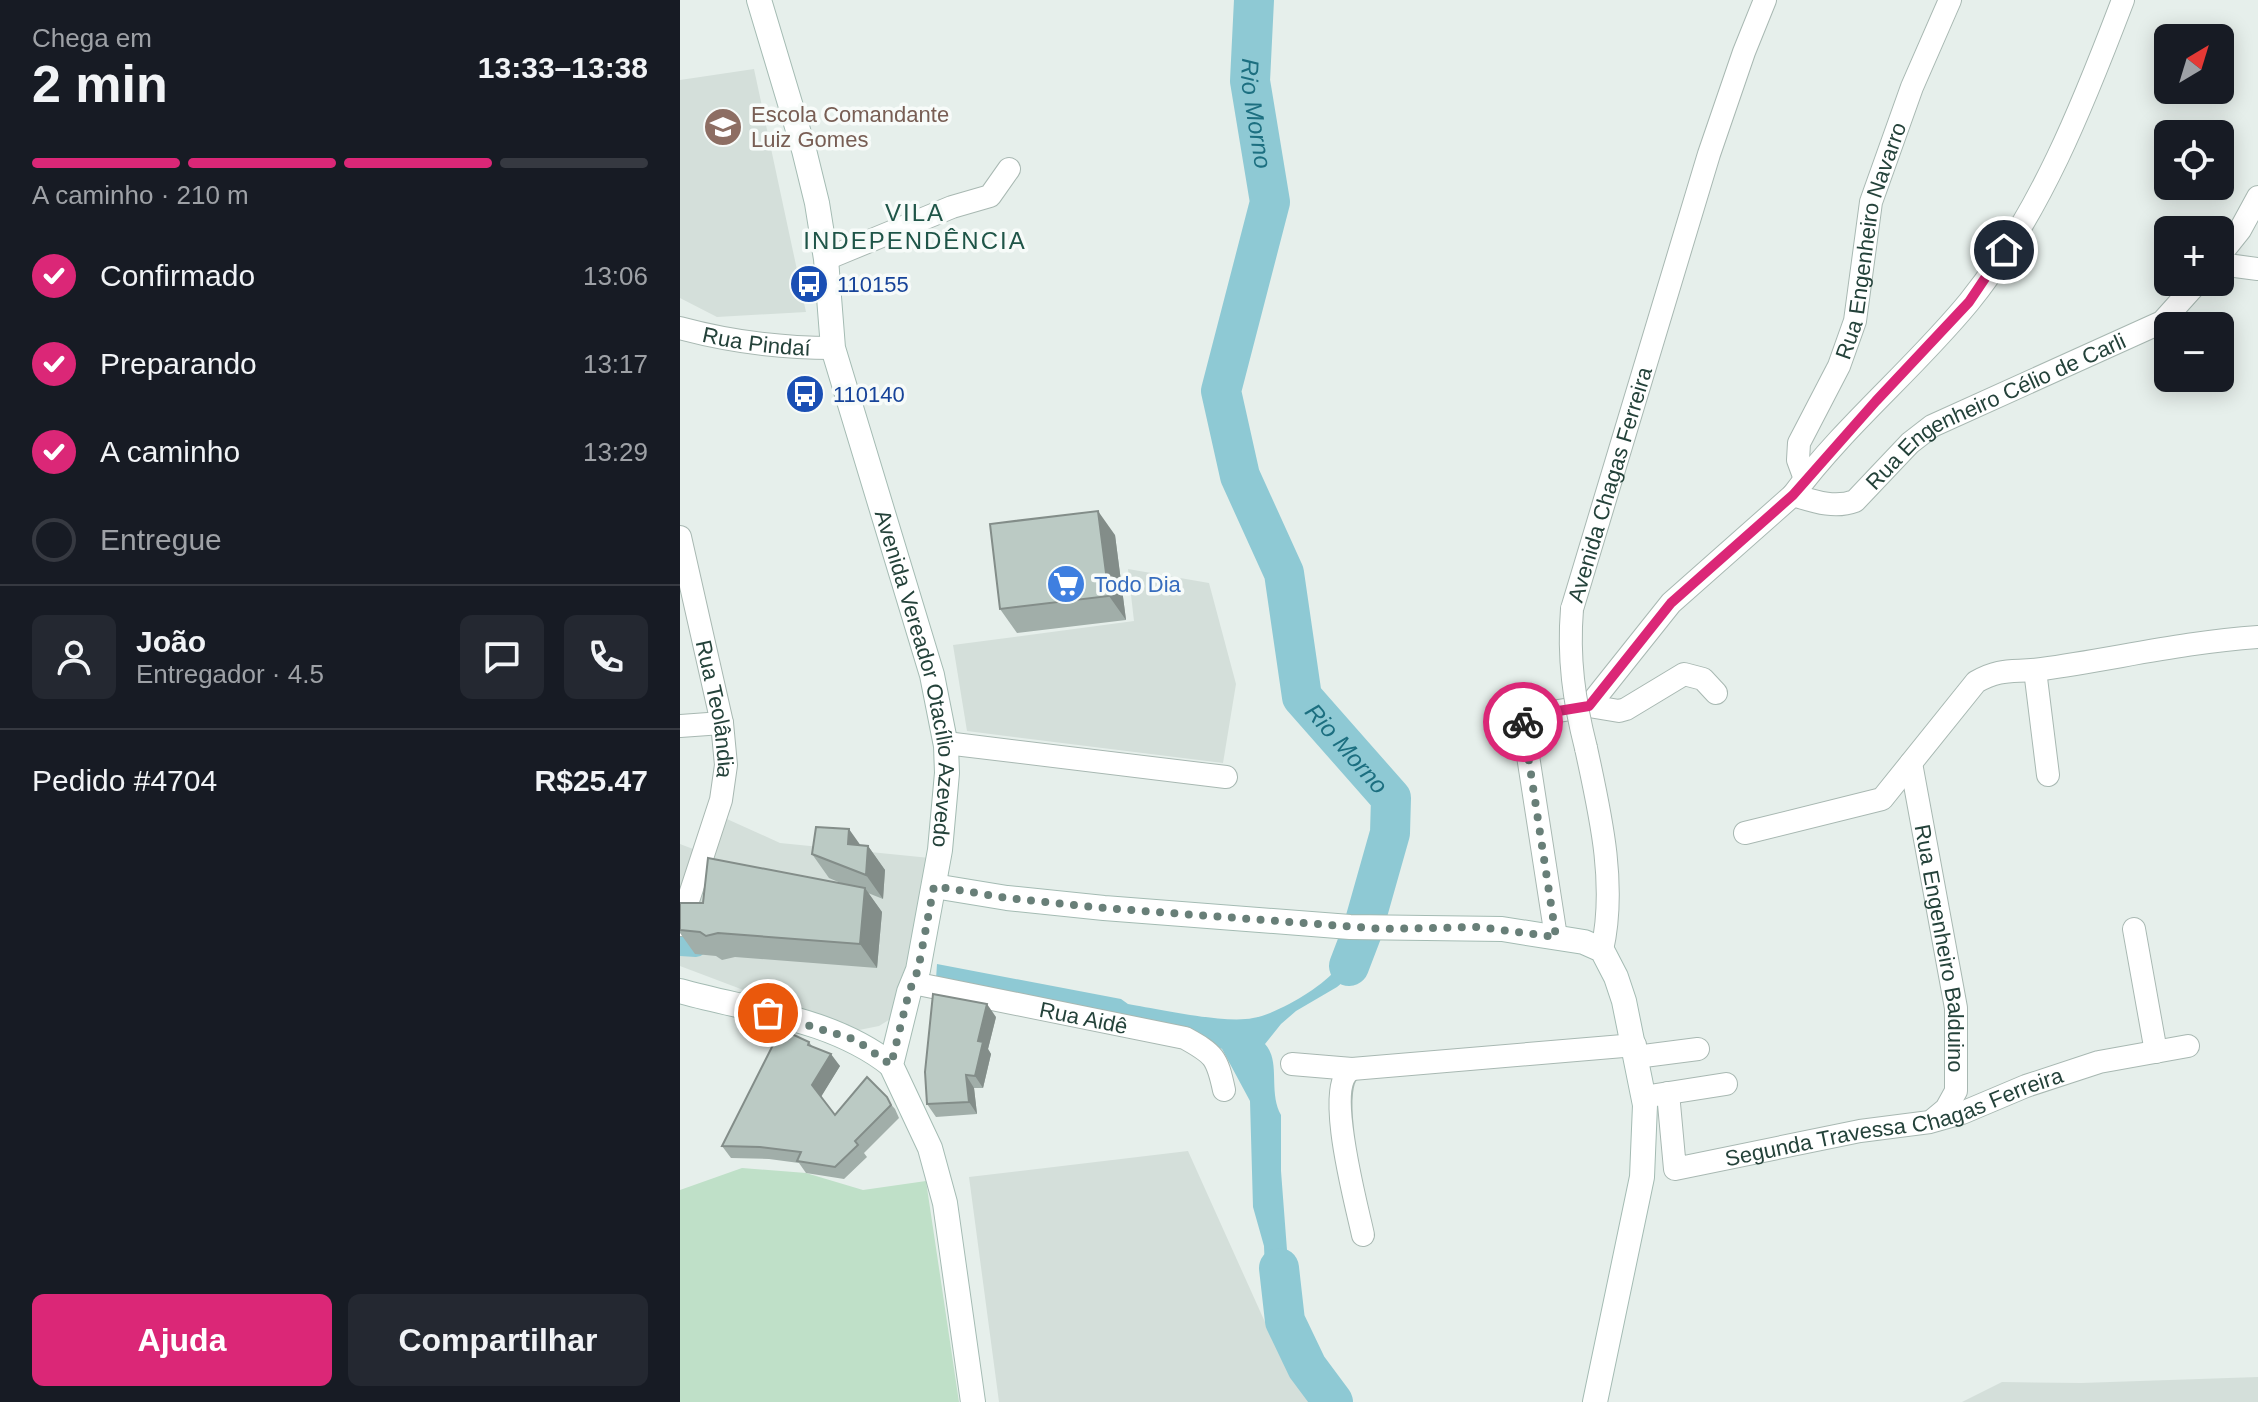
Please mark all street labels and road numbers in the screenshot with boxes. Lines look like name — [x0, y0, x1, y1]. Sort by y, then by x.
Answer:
street label: Rua Engenheiro Navarro — [1830, 119, 1911, 363]
street label: Rua Pindaí — [700, 322, 811, 360]
street label: Rua Engenheiro Célio de Carli — [1860, 328, 2129, 494]
street label: Avenida Chagas Ferreira — [1562, 363, 1657, 605]
street label: Avenida Vereador Otacílio Azevedo — [870, 507, 960, 849]
street label: Rua Teolândia — [691, 637, 739, 781]
street label: Rua Engenheiro Balduino — [1910, 822, 1969, 1072]
street label: Rua Aidê — [1037, 996, 1130, 1039]
street label: Segunda Travessa Chagas Ferreira — [1723, 1062, 2067, 1171]

